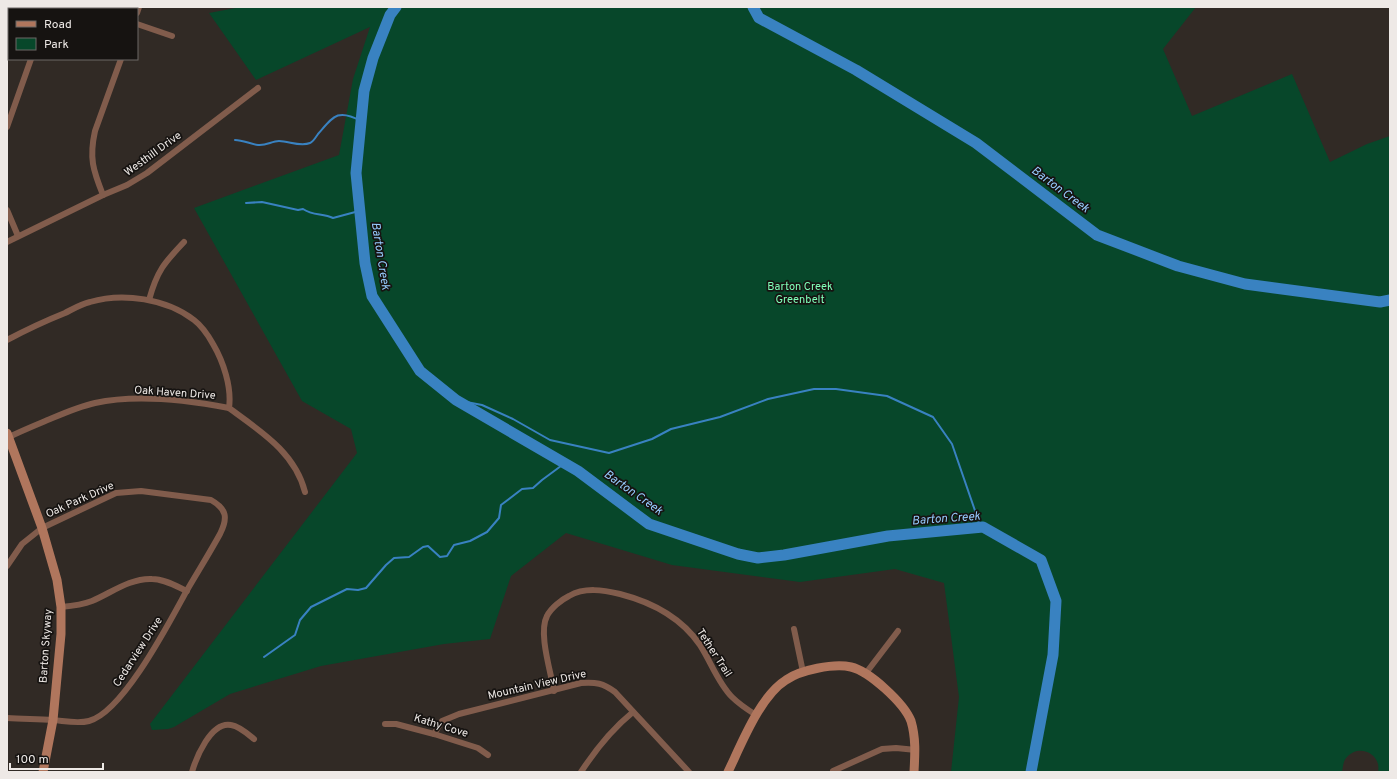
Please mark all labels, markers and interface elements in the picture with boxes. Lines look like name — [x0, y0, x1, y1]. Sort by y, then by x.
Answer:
legend — [8, 8, 138, 60]
text: Road — [44, 17, 72, 33]
text: Park — [44, 37, 69, 53]
street label: Westhill Drive — [122, 129, 184, 179]
water label: Barton Creek — [1028, 163, 1093, 218]
water label: Barton Creek — [367, 221, 393, 292]
park label: Barton Creek Greenbelt — [767, 280, 833, 307]
street label: Oak Haven Drive — [134, 383, 216, 403]
water label: Barton Creek — [600, 467, 666, 520]
street label: Oak Park Drive — [44, 479, 116, 521]
water label: Barton Creek — [911, 509, 982, 529]
street label: Barton Skyway — [36, 608, 56, 683]
street label: Cedarview Drive — [110, 614, 166, 690]
street label: Tether Trail — [693, 626, 735, 680]
street label: Mountain View Drive — [486, 667, 588, 703]
street label: Kathy Cove — [412, 711, 470, 741]
scale bar — [10, 745, 103, 771]
text: 100 m — [16, 752, 49, 768]

